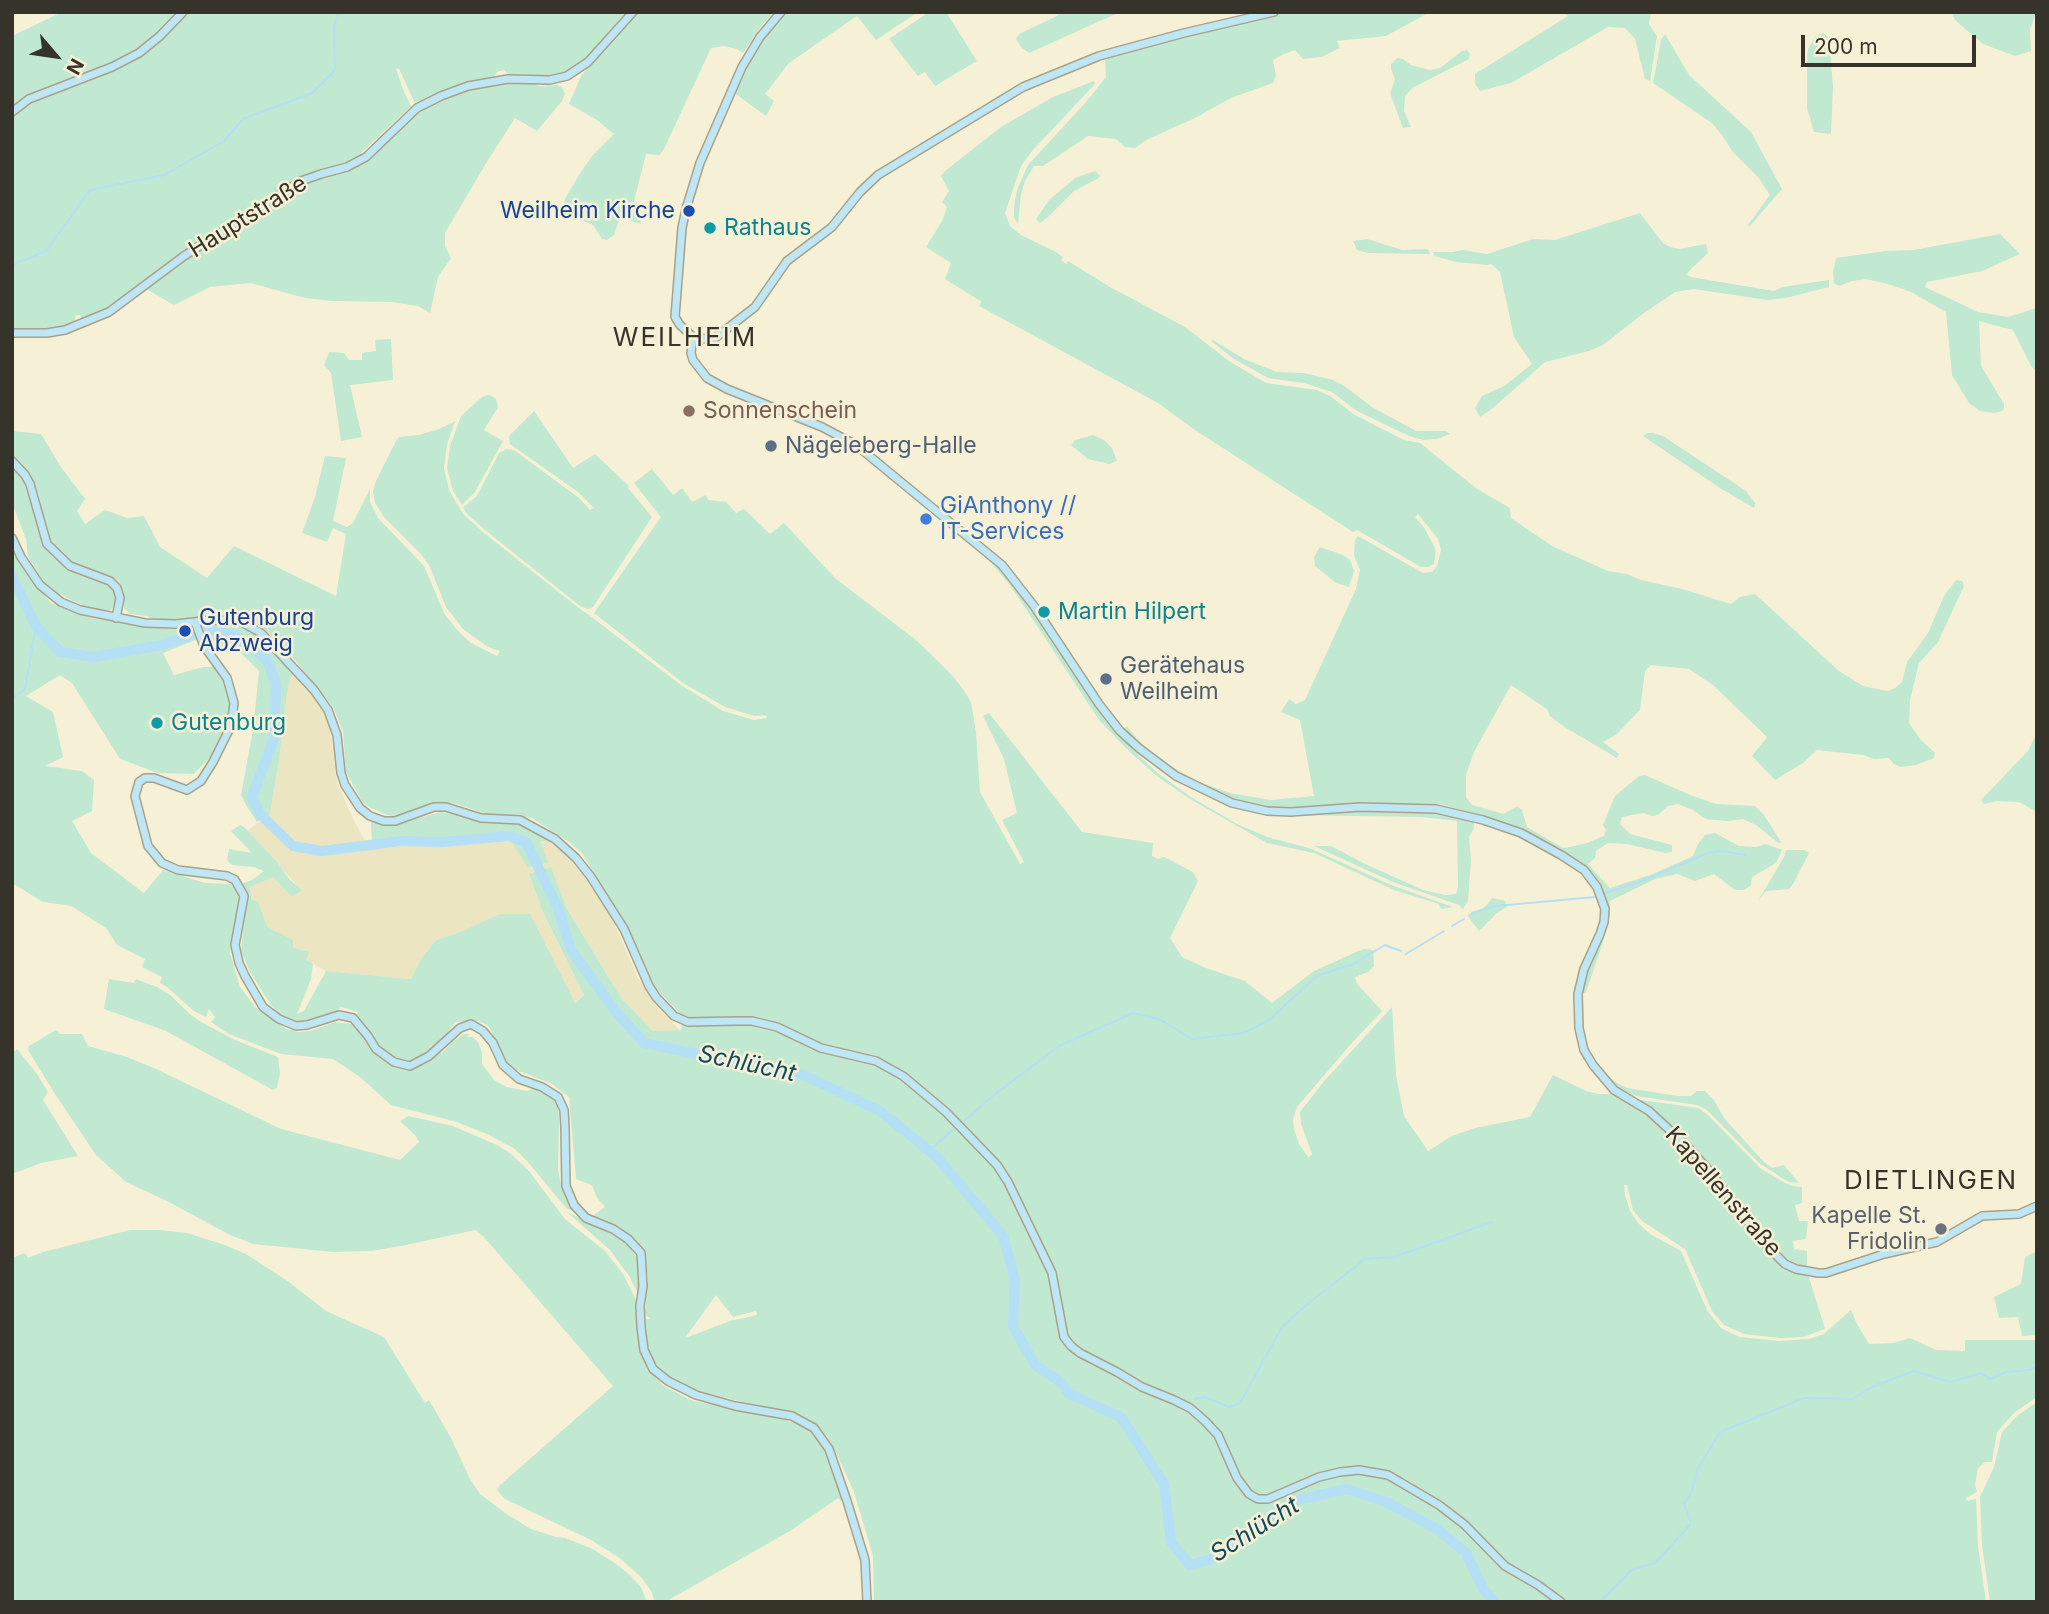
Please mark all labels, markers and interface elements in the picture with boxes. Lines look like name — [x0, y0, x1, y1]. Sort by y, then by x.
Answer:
north arrow — [21, 21, 91, 91]
scale bar — [1804, 21, 1979, 65]
text: 200 m — [1814, 34, 1878, 59]
text: N — [61, 55, 88, 78]
street label: Hauptstraße — [184, 170, 312, 264]
place label: Weilheim Kirche — [500, 197, 675, 225]
marker: Weilheim Kirche — [681, 203, 697, 219]
place label: Rathaus — [724, 214, 811, 242]
marker: Rathaus — [702, 220, 718, 236]
district label: WEILHEIM — [614, 322, 756, 354]
place label: Sonnenschein — [703, 397, 857, 425]
marker: Sonnenschein — [681, 403, 697, 419]
place label: Nägeleberg-Halle — [785, 432, 977, 460]
marker: Nägeleberg-Halle — [763, 438, 779, 454]
place label: GiAnthony // IT-Services — [940, 492, 1076, 546]
marker: GiAnthony // IT-Services — [918, 511, 934, 527]
place label: Martin Hilpert — [1058, 598, 1206, 626]
place label: Gutenburg Abzweig — [199, 604, 314, 658]
marker: Martin Hilpert — [1036, 604, 1052, 620]
marker: Gutenburg Abzweig — [177, 623, 193, 639]
place label: Gerätehaus Weilheim — [1120, 652, 1245, 706]
marker: Gerätehaus Weilheim — [1098, 671, 1114, 687]
place label: Gutenburg — [171, 709, 286, 737]
marker: Gutenburg — [149, 715, 165, 731]
water label: Schlücht — [696, 1040, 798, 1088]
street label: Kapellenstraße — [1659, 1122, 1787, 1262]
district label: DIETLINGEN — [1845, 1165, 2017, 1197]
place label: Kapelle St. Fridolin — [1811, 1202, 1927, 1256]
marker: Kapelle St. Fridolin — [1933, 1221, 1949, 1237]
water label: Schlücht — [1205, 1492, 1305, 1568]

